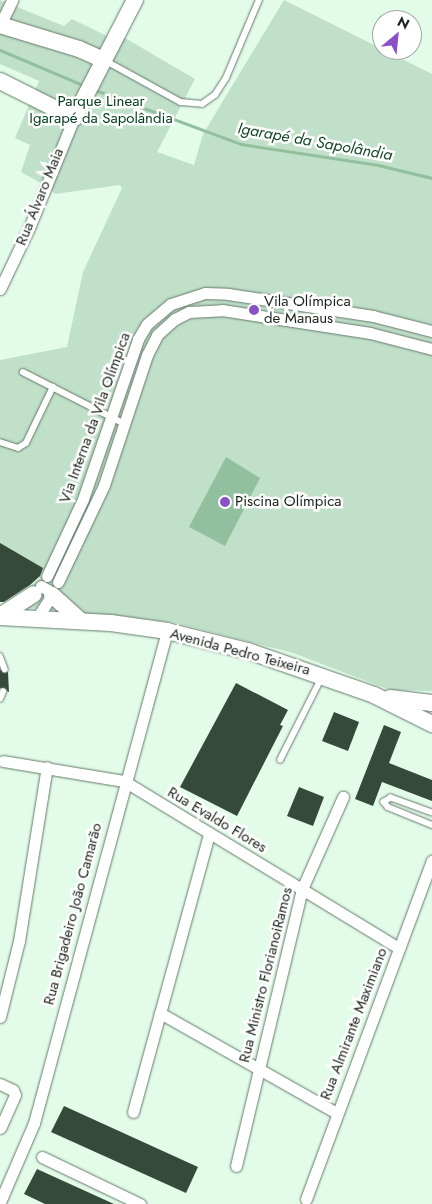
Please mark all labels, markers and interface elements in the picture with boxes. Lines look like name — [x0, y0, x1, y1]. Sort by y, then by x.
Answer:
north arrow — [372, 10, 422, 60]
text: N — [394, 11, 413, 34]
park label: Parque Linear Igarapé da Sapolândia — [29, 92, 173, 127]
water label: Igarapé da Sapolândia — [236, 119, 394, 165]
street label: Rua Álvaro Maia — [12, 146, 68, 248]
place label: Vila Olímpica de Manaus — [264, 292, 351, 327]
marker: Vila Olímpica de Manaus — [248, 304, 260, 316]
street label: Via Interna da Vila Olímpica — [56, 330, 134, 506]
place label: Piscina Olímpica — [235, 493, 342, 511]
marker: Piscina Olímpica — [219, 496, 231, 508]
street label: Avenida Pedro Teixeira — [168, 625, 312, 679]
street label: Rua Evaldo Flores — [164, 783, 270, 857]
street label: Rua Brigadeiro João Camarão — [40, 821, 106, 1007]
street label: Rua Ministro FlorianoiRamos — [235, 886, 297, 1064]
street label: Rua Almirante Maximiano — [317, 945, 391, 1103]

